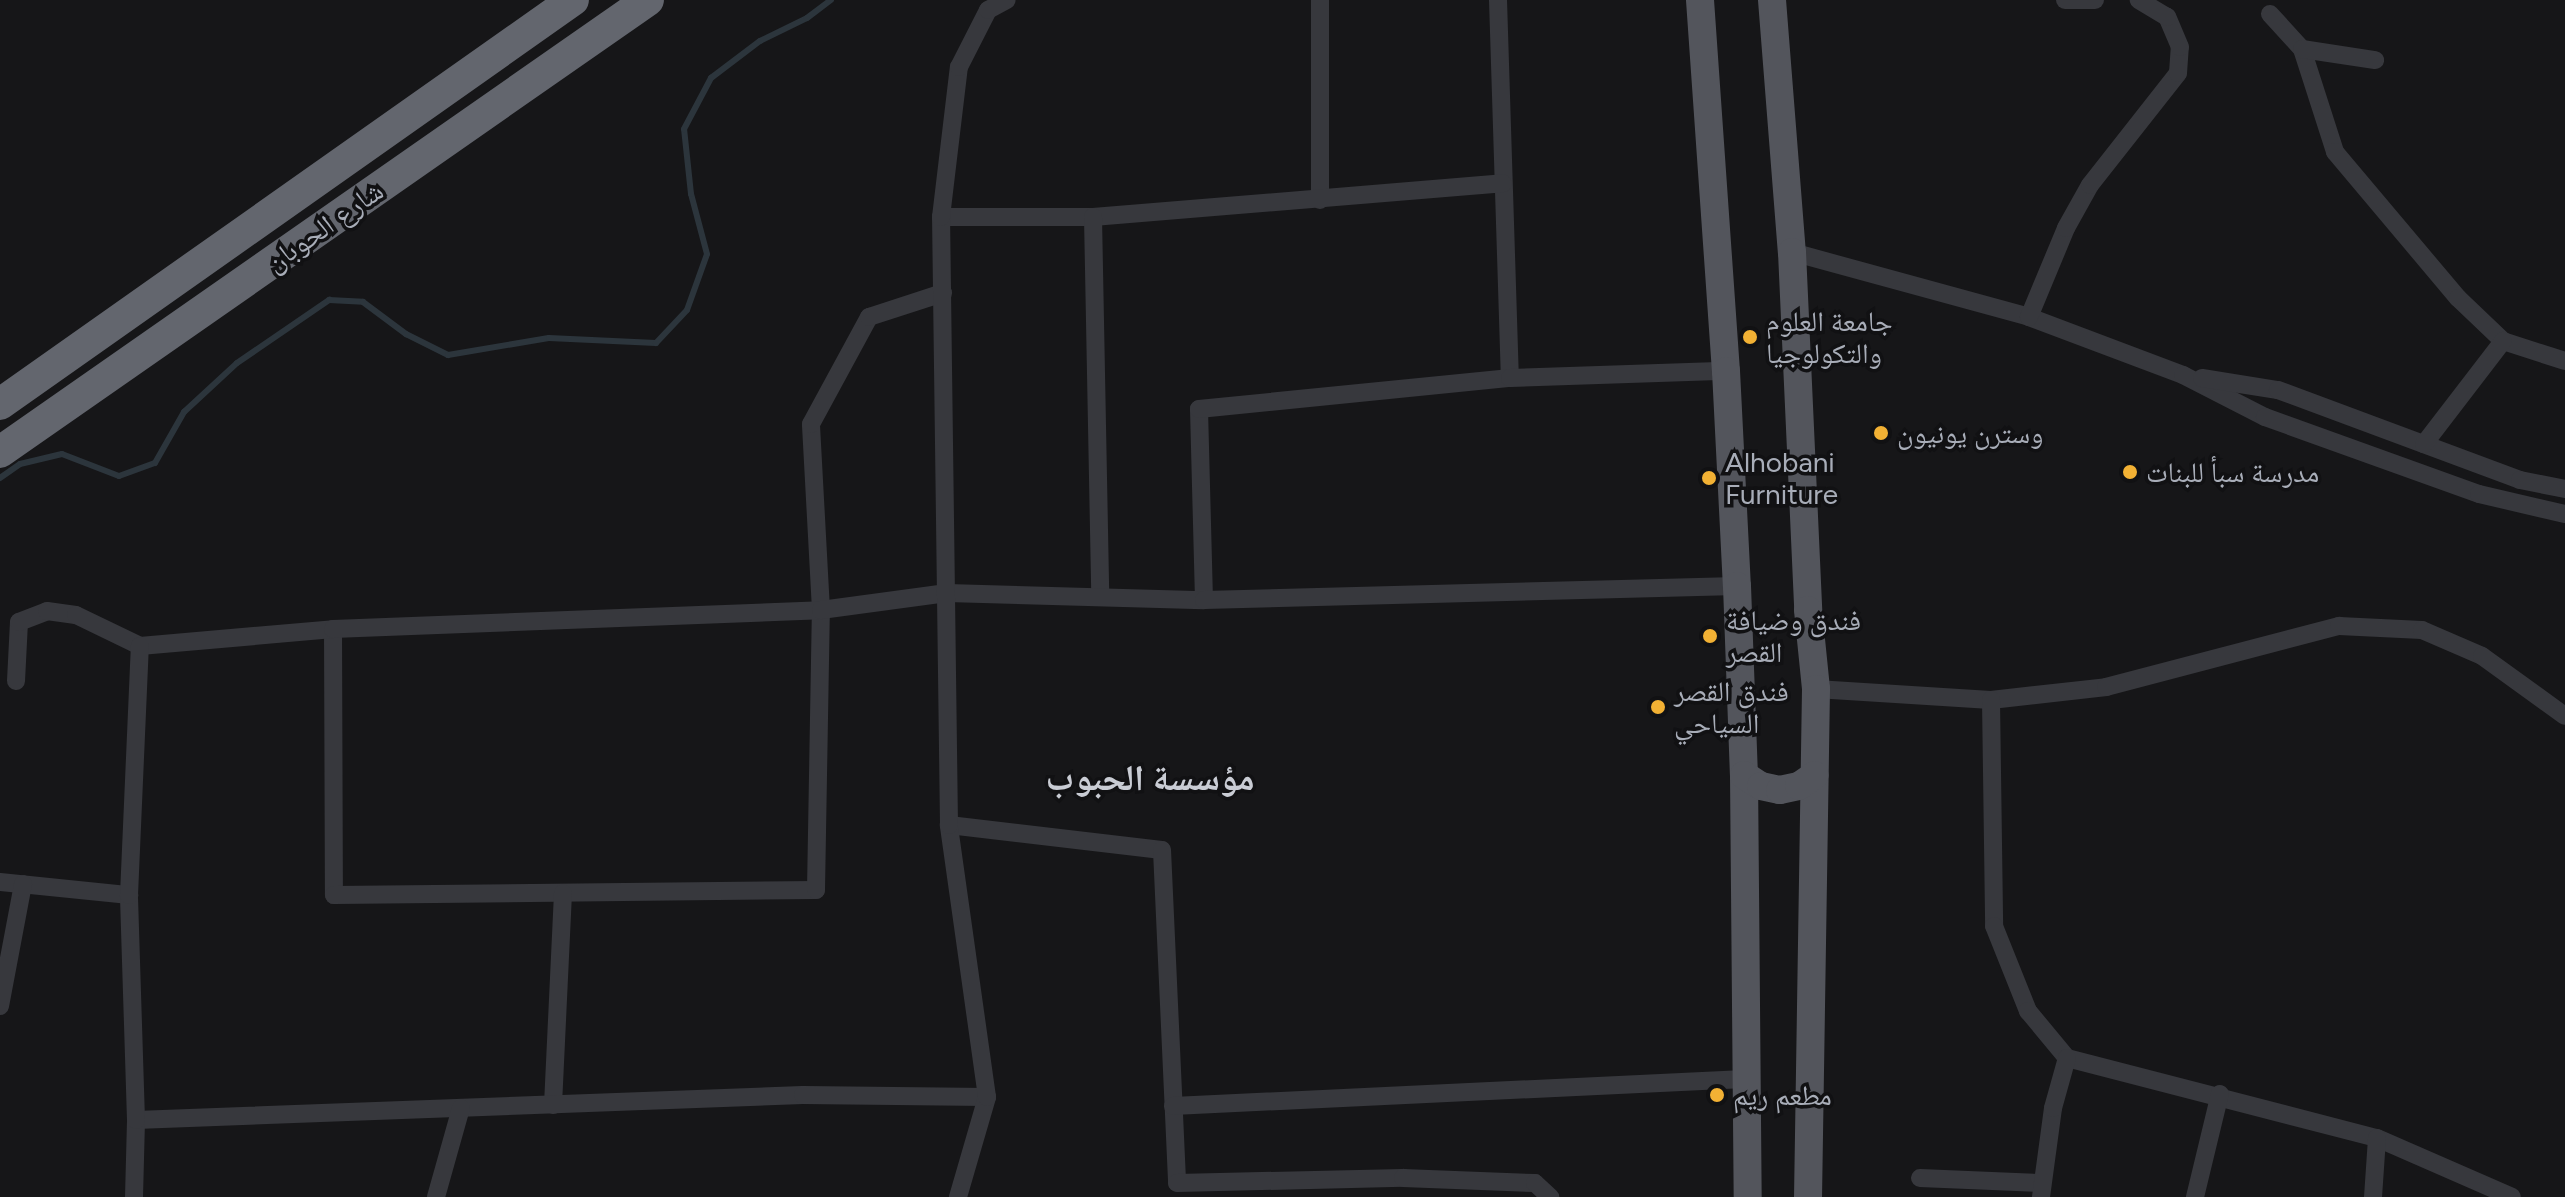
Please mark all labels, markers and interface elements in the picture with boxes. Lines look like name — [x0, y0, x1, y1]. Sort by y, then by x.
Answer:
street label: شارع الحوبان — [259, 173, 389, 279]
place label: جامعة العلوم والتكولوجيا — [1766, 304, 1893, 370]
marker: جامعة العلوم والتكولوجيا — [1741, 328, 1759, 346]
place label: وسترن يونيون — [1897, 416, 2043, 450]
marker: وسترن يونيون — [1872, 424, 1890, 442]
place label: Alhobani Furniture — [1725, 445, 1838, 511]
place label: مدرسة سبأ للبنات — [2146, 455, 2319, 489]
marker: مدرسة سبأ للبنات — [2121, 463, 2139, 481]
marker: Alhobani Furniture — [1700, 469, 1718, 487]
place label: فندق وضيافة القصر — [1726, 603, 1861, 669]
marker: فندق وضيافة القصر — [1701, 627, 1719, 645]
place label: فندق القصر السياحي — [1674, 674, 1789, 740]
marker: فندق القصر السياحي — [1649, 698, 1667, 716]
district label: مؤسسة الحبوب — [1045, 756, 1255, 800]
place label: مطعم ريم — [1733, 1078, 1832, 1112]
marker: مطعم ريم — [1708, 1086, 1726, 1104]

